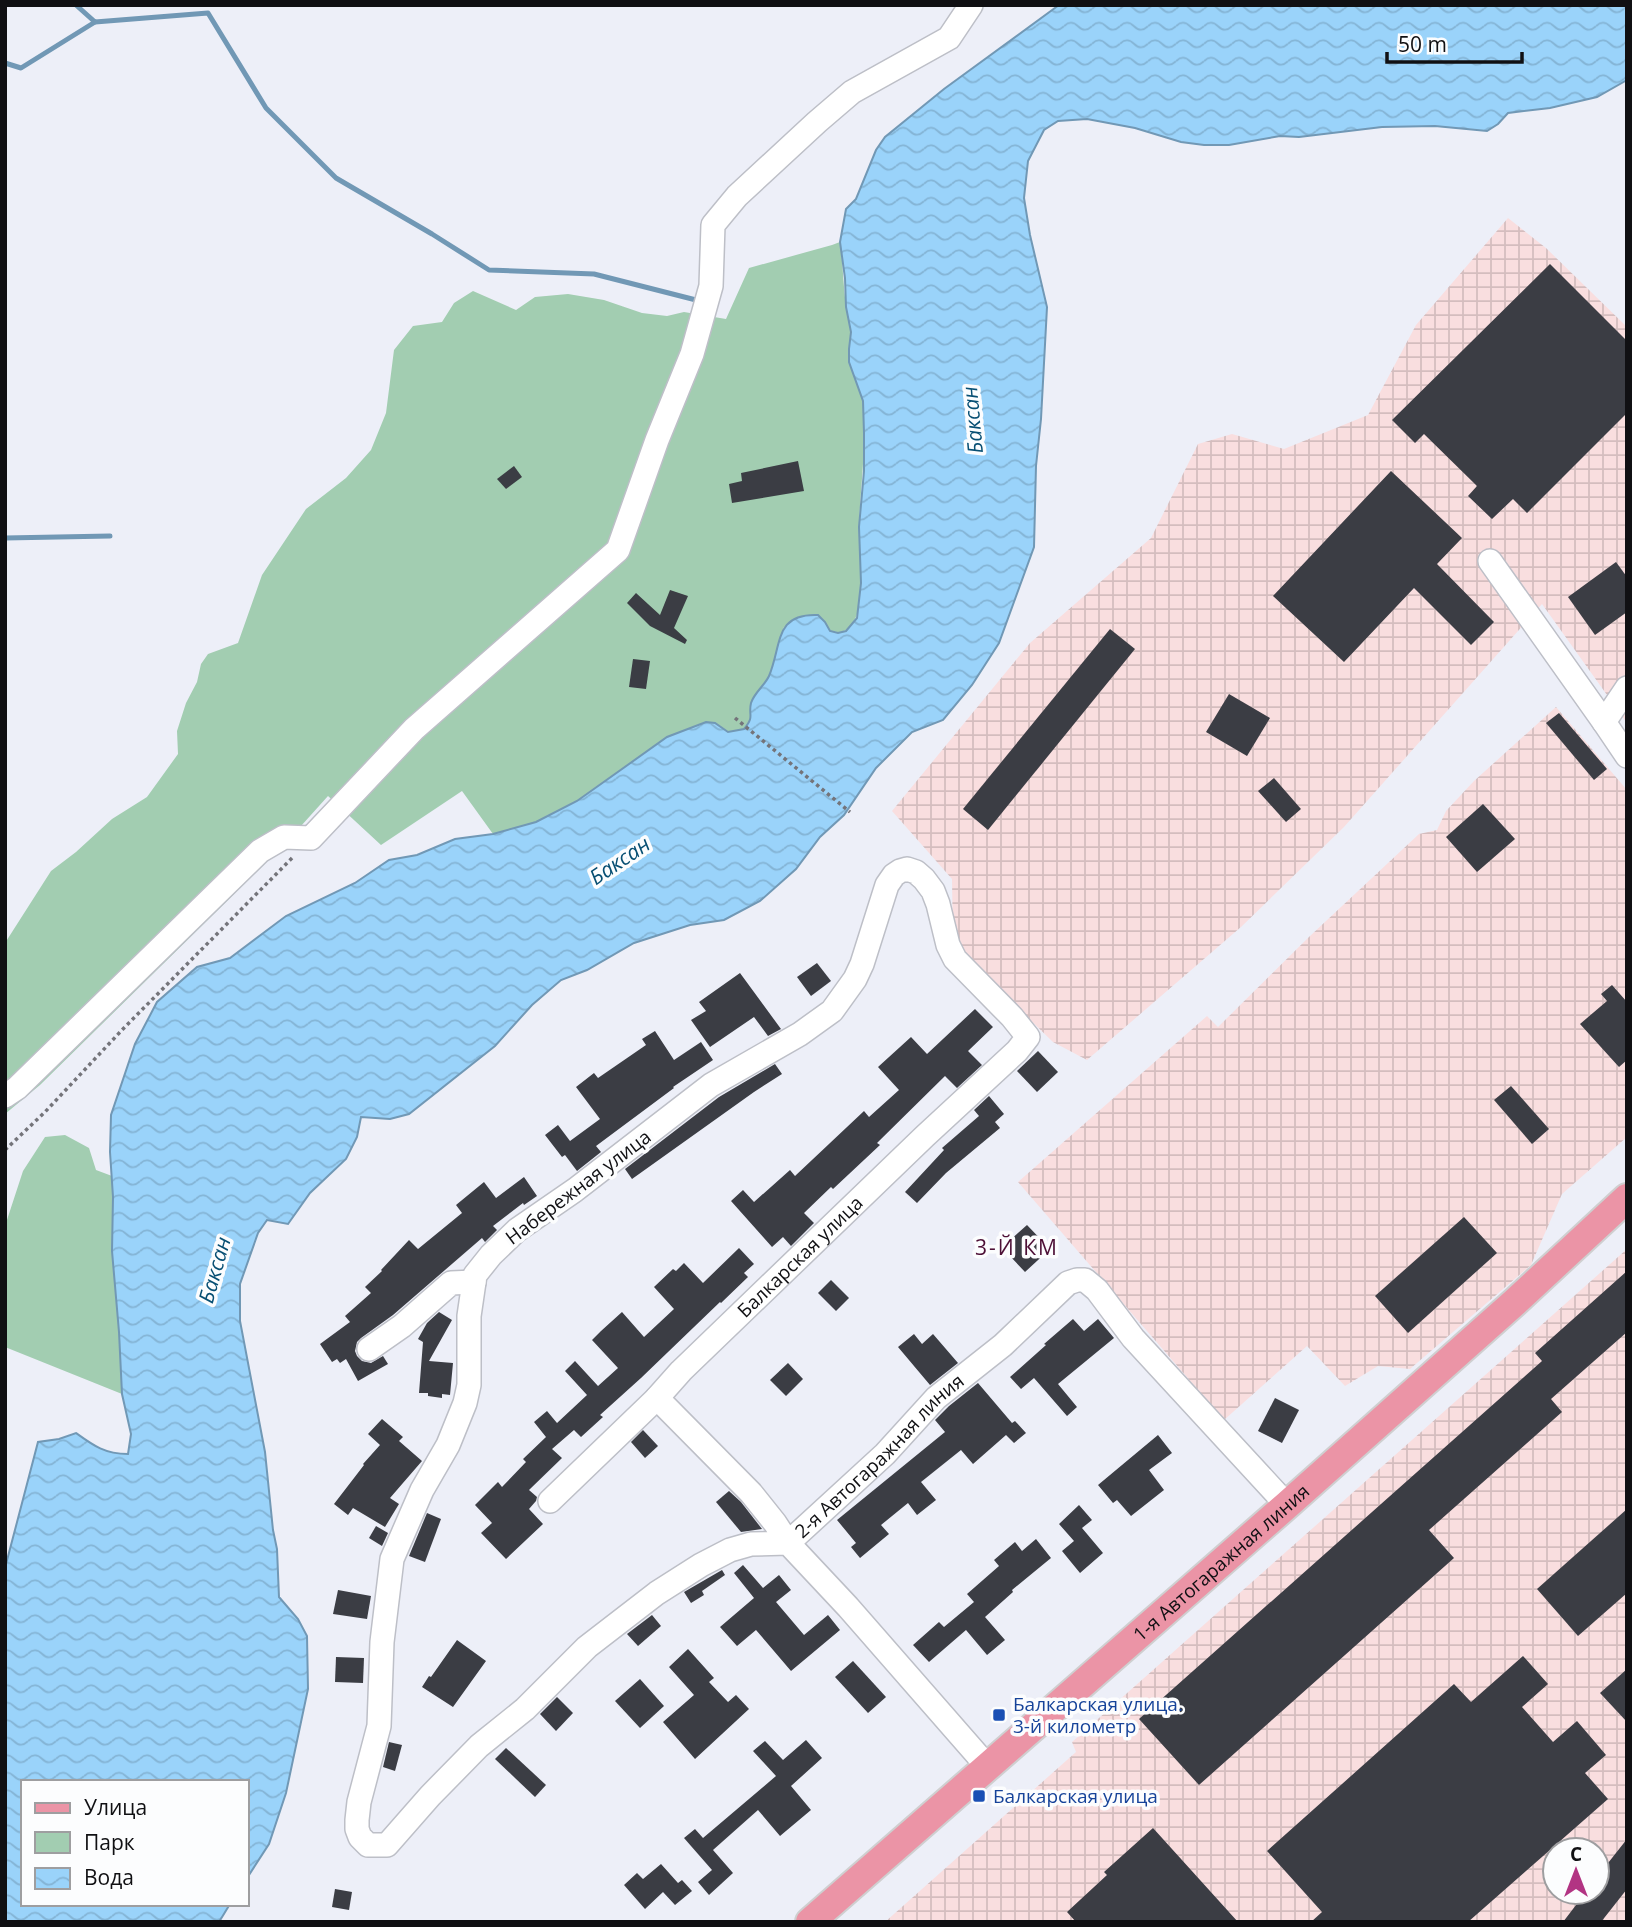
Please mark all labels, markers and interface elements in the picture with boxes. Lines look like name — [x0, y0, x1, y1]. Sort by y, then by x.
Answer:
scale bar — [1387, 21, 1522, 65]
text: 50 m — [1398, 30, 1447, 58]
water label: Баксан — [955, 385, 989, 455]
water label: Баксан — [584, 830, 655, 891]
street label: Набережная улица — [500, 1124, 656, 1250]
street label: Балкарская улица — [731, 1190, 868, 1323]
water label: Баксан — [191, 1233, 237, 1306]
district label: 3-Й КМ — [975, 1233, 1059, 1261]
street label: 2-я Автогаражная линия — [789, 1368, 969, 1544]
street label: 1-я Автогаражная линия — [1127, 1478, 1315, 1647]
place label: Балкарская улица. 3-й километр — [1013, 1691, 1183, 1739]
marker: Балкарская улица. 3-й километр — [991, 1707, 1007, 1723]
legend — [21, 1780, 248, 1906]
place label: Балкарская улица — [993, 1783, 1158, 1809]
marker: Балкарская улица — [971, 1788, 987, 1804]
text: Улица — [84, 1793, 147, 1821]
text: Парк — [84, 1828, 135, 1856]
north arrow — [1541, 1836, 1611, 1906]
text: С — [1570, 1841, 1582, 1867]
text: Вода — [84, 1863, 134, 1891]

